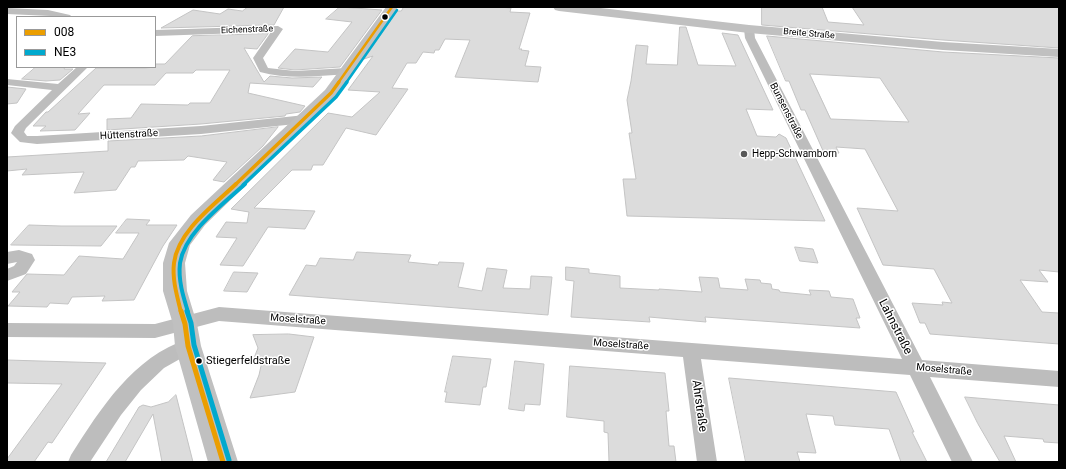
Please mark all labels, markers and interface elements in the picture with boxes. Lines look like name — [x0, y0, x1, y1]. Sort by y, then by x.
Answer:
unlabelled marker — [380, 12, 390, 22]
legend — [16, 16, 156, 68]
street label: Eichenstraße — [221, 24, 273, 36]
text: 008 — [54, 25, 74, 39]
street label: Breite Straße — [783, 26, 835, 42]
text: NE3 — [54, 45, 76, 59]
street label: Bunsenstraße — [767, 81, 805, 141]
street label: Hüttenstraße — [100, 127, 158, 143]
place label: Hepp-Schwamborn — [752, 148, 837, 160]
marker: Hepp-Schwamborn — [739, 149, 749, 159]
street label: Lahnstraße — [875, 297, 915, 357]
street label: Moselstraße — [270, 312, 326, 328]
street label: Moselstraße — [593, 337, 649, 353]
place label: Stiegerfeldstraße — [206, 354, 290, 368]
marker: Stiegerfeldstraße — [194, 356, 204, 366]
street label: Moselstraße — [916, 362, 972, 378]
street label: Ahrstraße — [688, 379, 710, 433]

